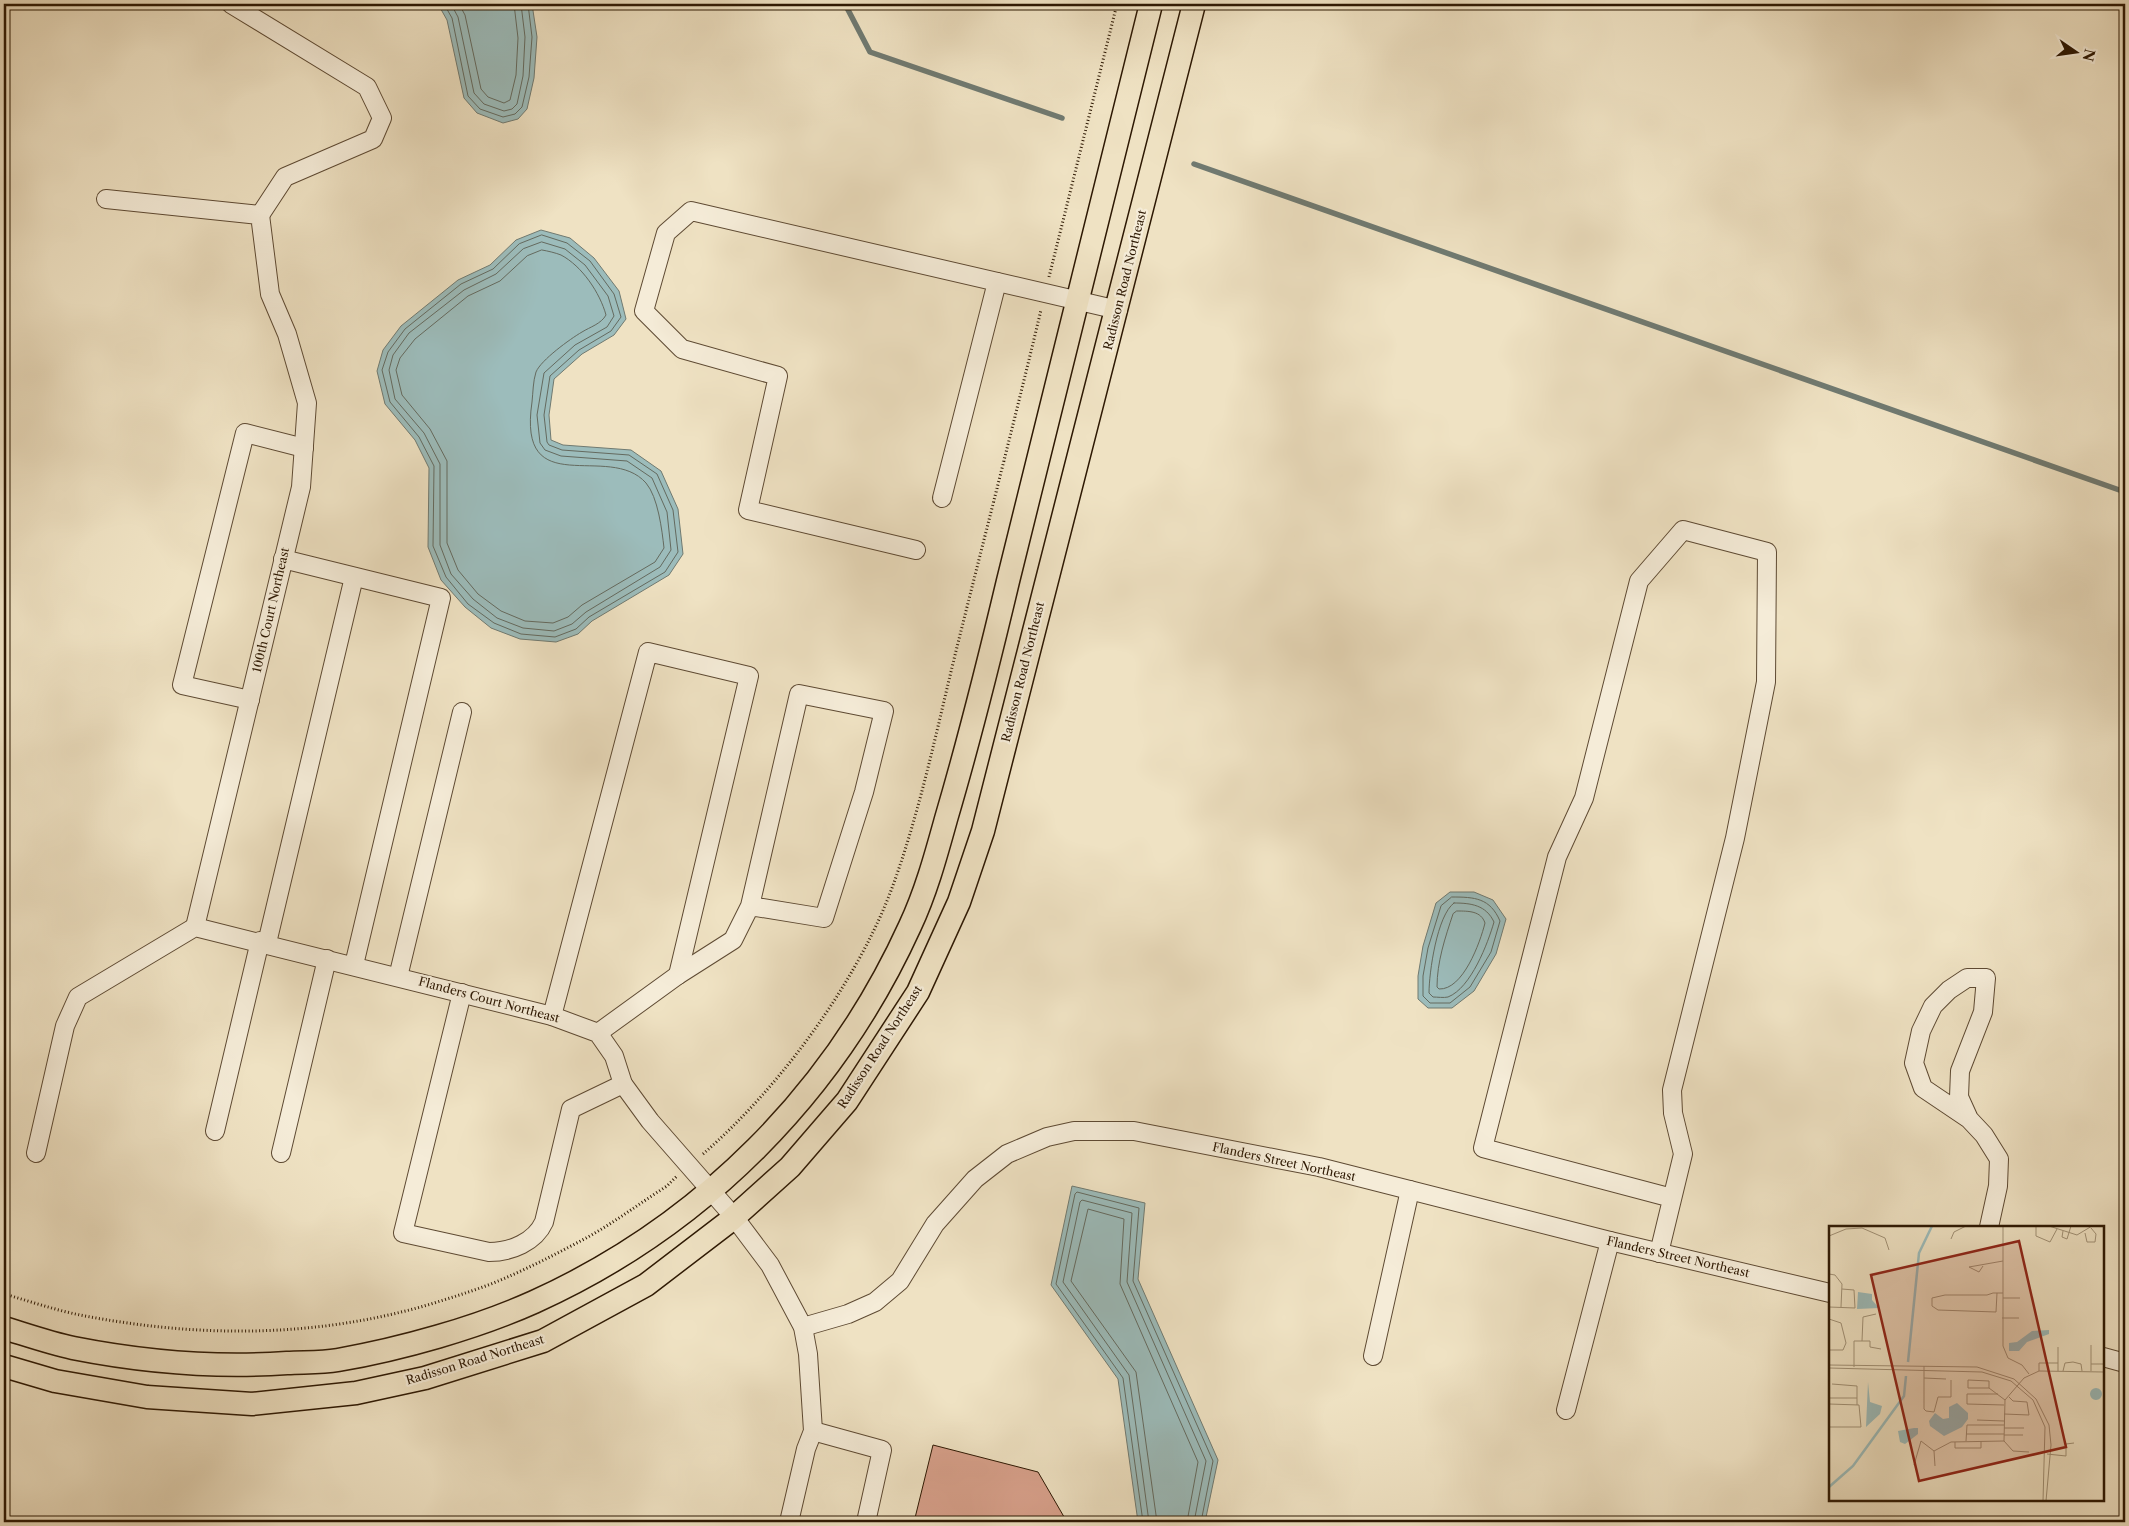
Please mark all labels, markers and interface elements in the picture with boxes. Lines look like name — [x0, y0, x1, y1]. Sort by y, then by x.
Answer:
north arrow — [2052, 28, 2102, 78]
text: N — [2079, 47, 2099, 63]
street label: Radisson Road Northeast — [1100, 208, 1149, 351]
street label: 100th Court Northeast — [249, 545, 292, 674]
street label: Radisson Road Northeast — [998, 600, 1047, 743]
street label: Flanders Court Northeast — [417, 973, 562, 1026]
street label: Radisson Road Northeast — [834, 982, 925, 1111]
street label: Flanders Street Northeast — [1211, 1139, 1358, 1184]
inset map — [1829, 1226, 2104, 1501]
street label: Flanders Street Northeast — [1605, 1233, 1752, 1280]
street label: Radisson Road Northeast — [404, 1331, 546, 1388]

